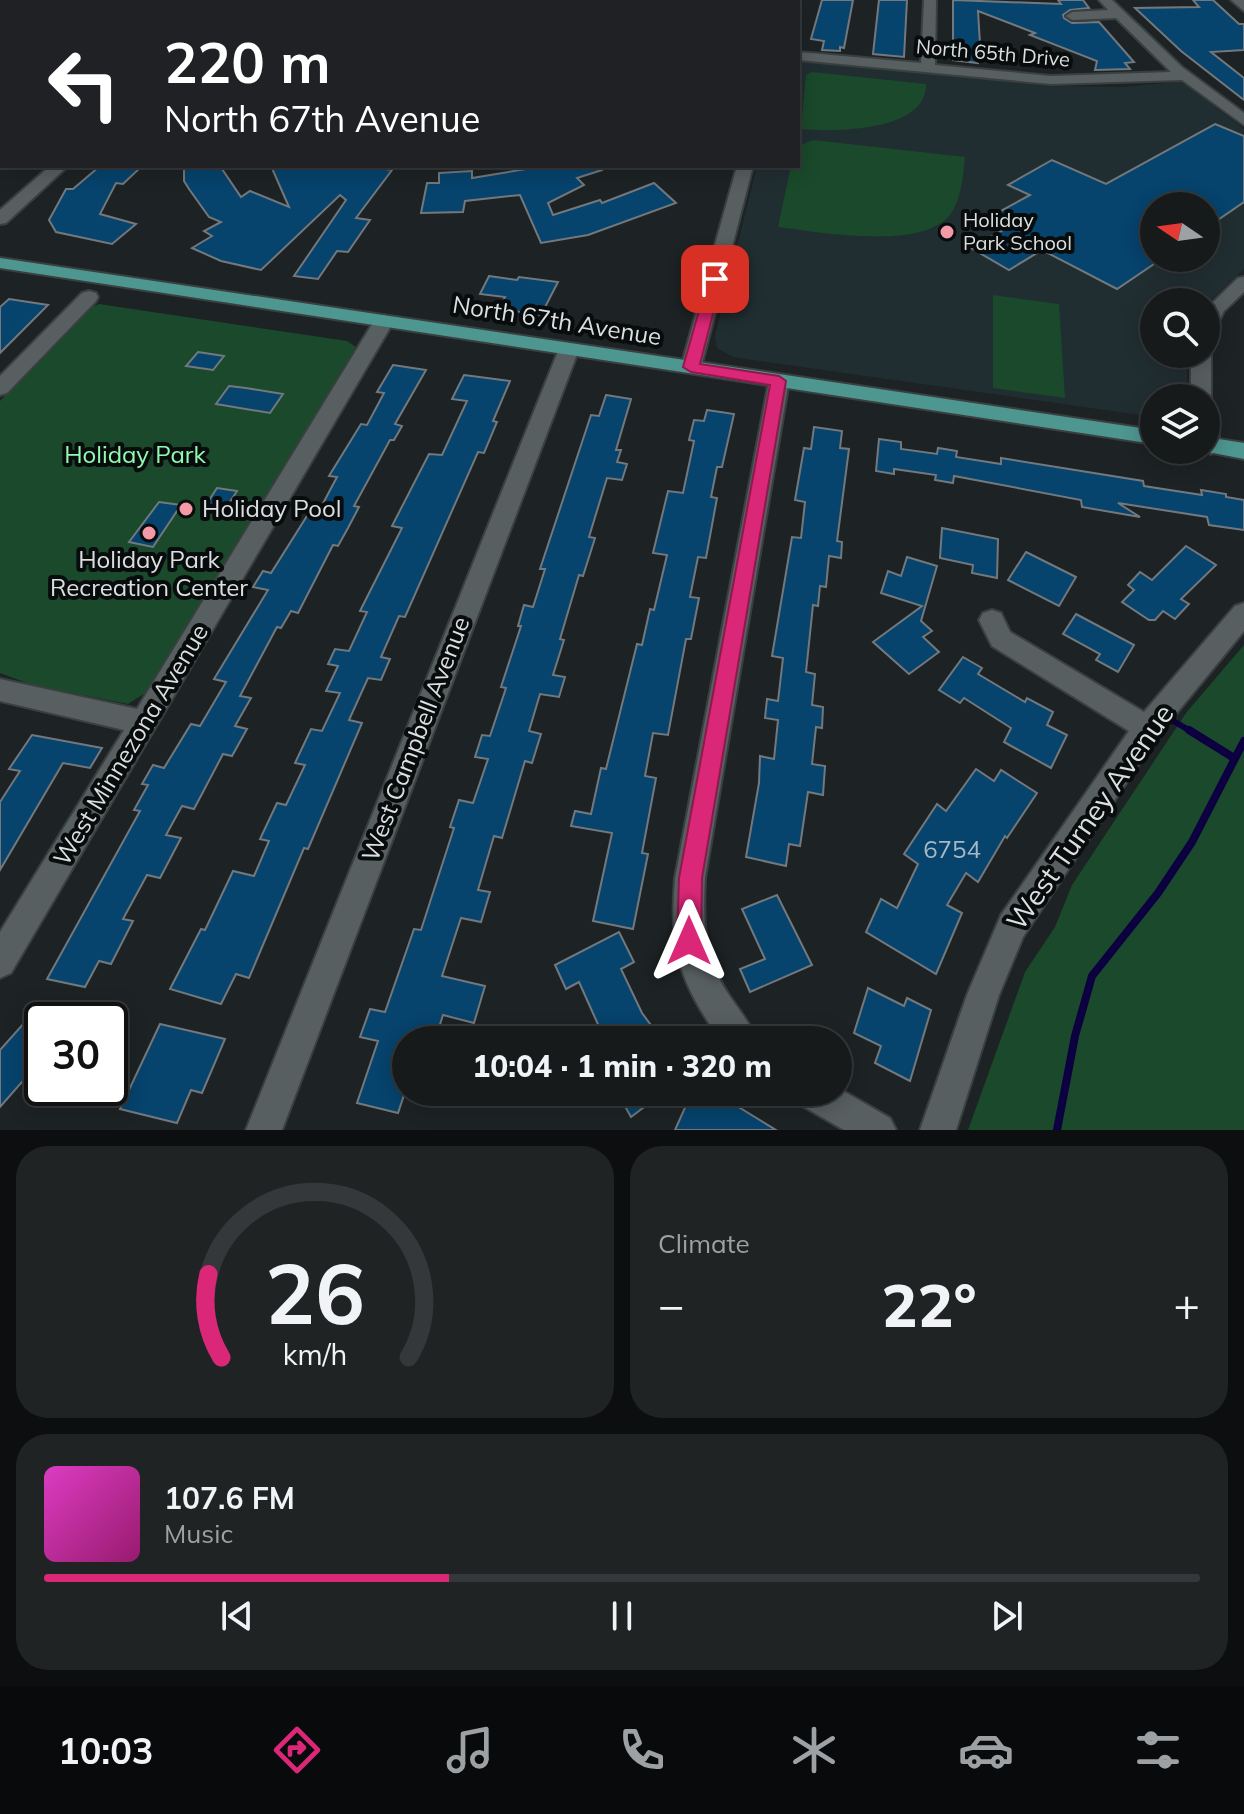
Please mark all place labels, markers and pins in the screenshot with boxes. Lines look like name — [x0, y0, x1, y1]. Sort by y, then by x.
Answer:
place label: Holiday Park School — [963, 207, 1072, 255]
marker: Holiday Park School — [938, 223, 956, 241]
pin — [681, 245, 749, 313]
place label: Holiday Pool — [202, 493, 341, 523]
marker: Holiday Pool — [177, 500, 195, 518]
marker: Holiday Park Recreation Center — [140, 524, 158, 542]
place label: Holiday Park Recreation Center — [50, 544, 248, 602]

